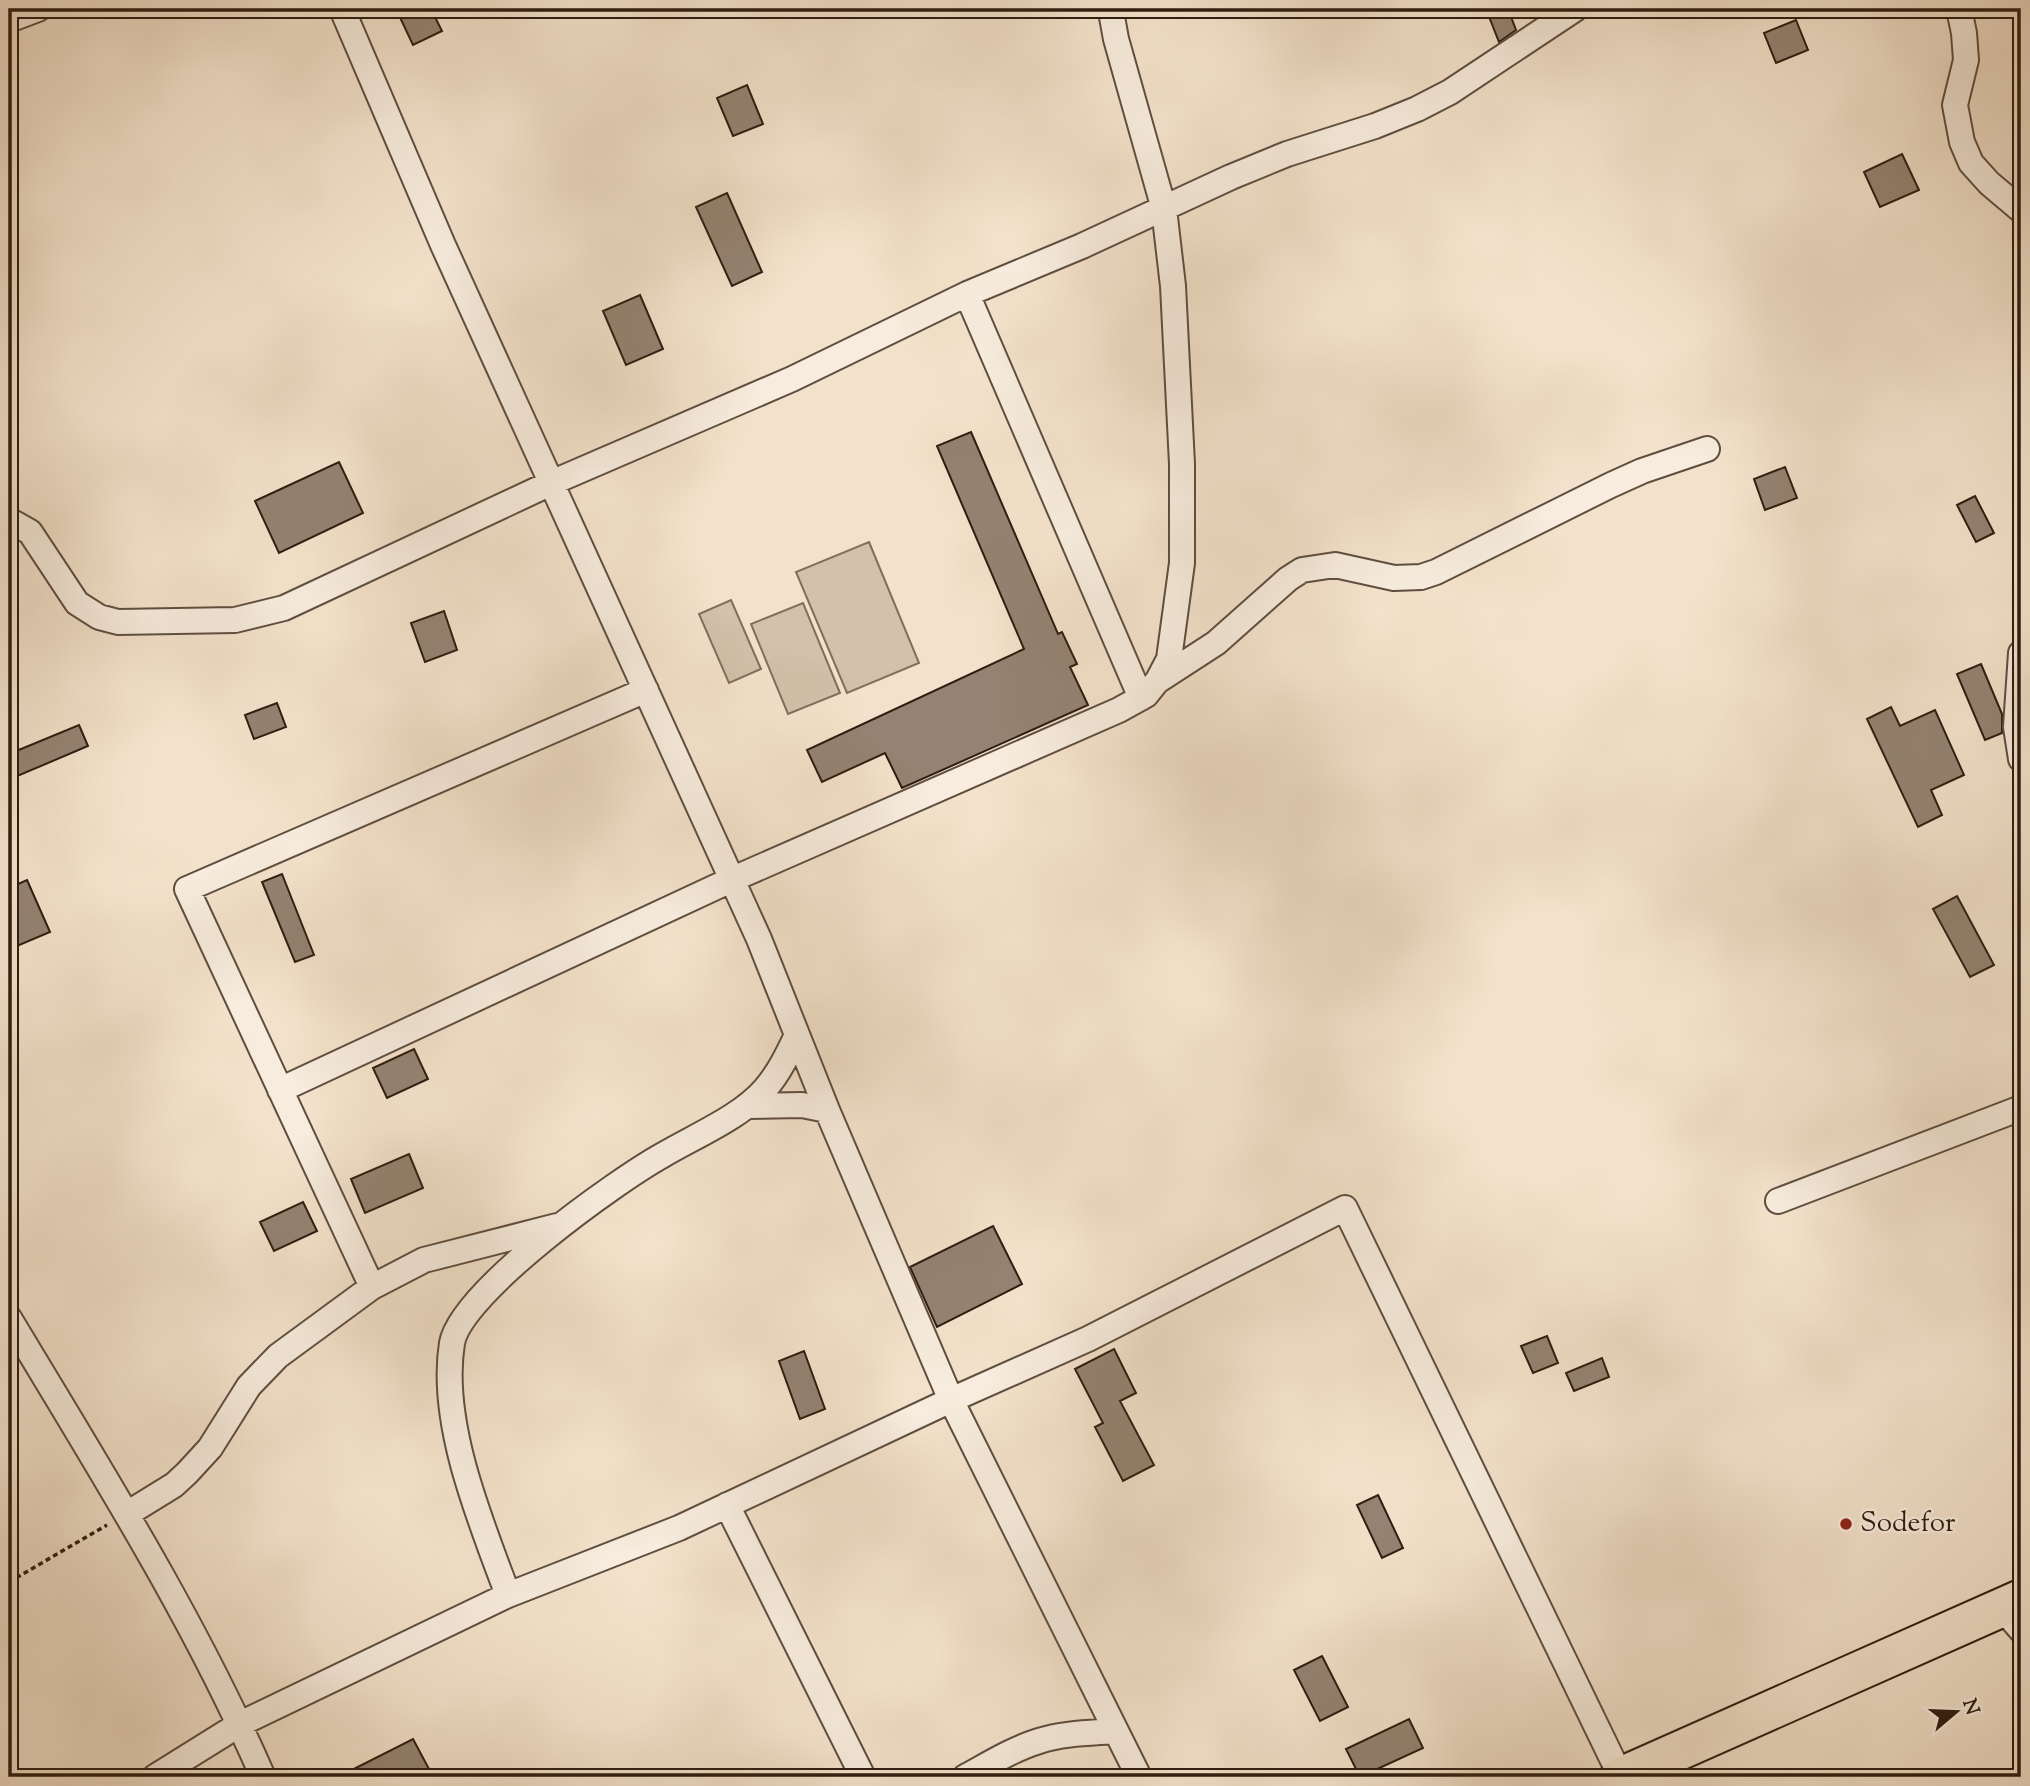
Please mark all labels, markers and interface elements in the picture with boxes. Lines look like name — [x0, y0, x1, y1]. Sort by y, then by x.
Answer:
place label: Sodefor — [1860, 1504, 1956, 1544]
marker: Sodefor — [1838, 1516, 1854, 1532]
north arrow — [1922, 1678, 1992, 1748]
text: N — [1954, 1696, 1985, 1719]

